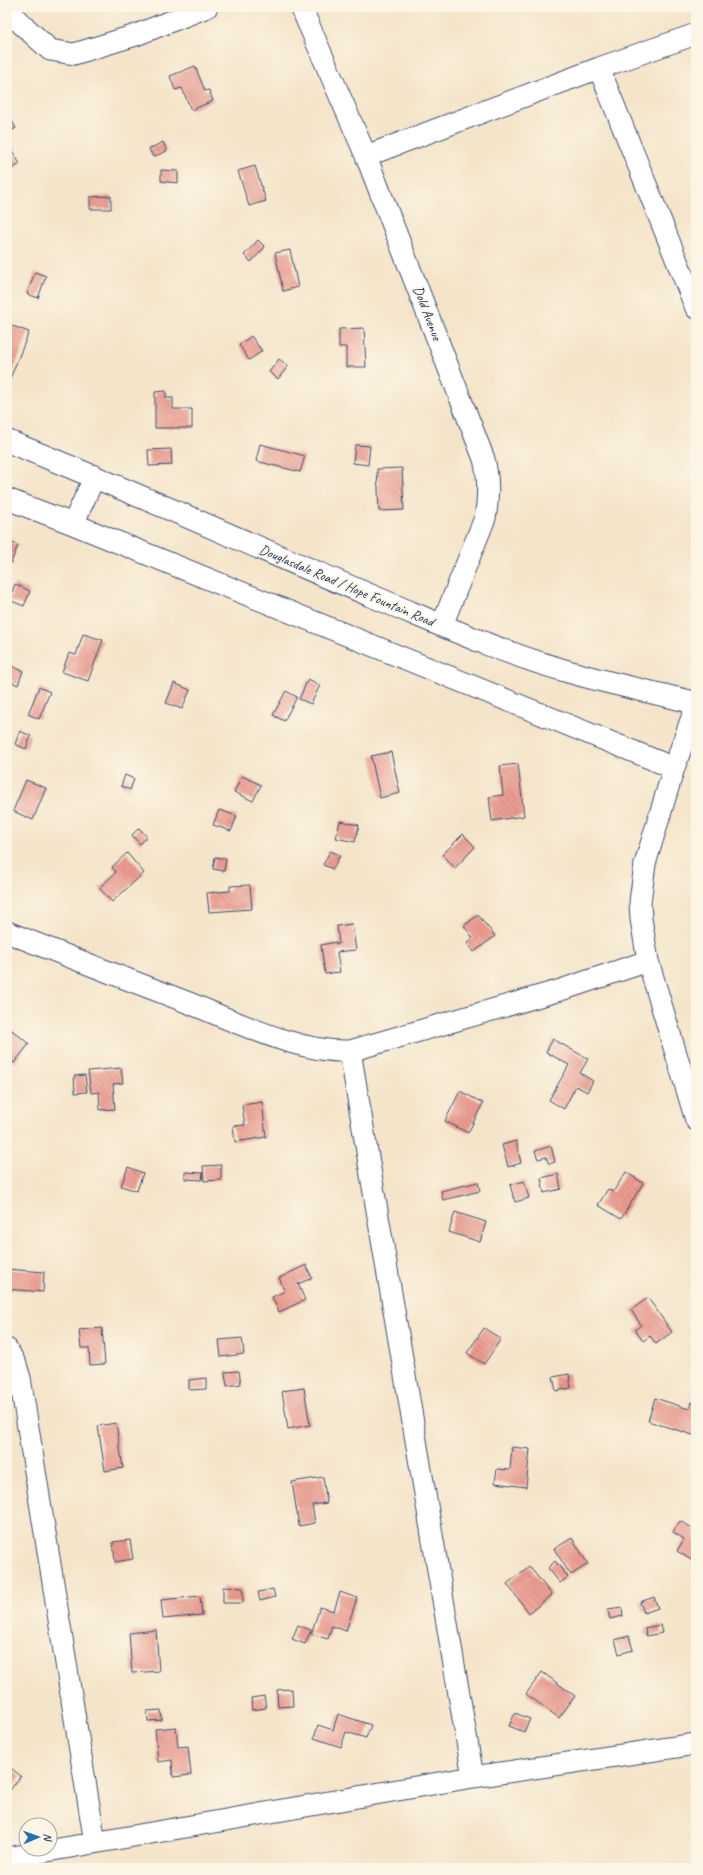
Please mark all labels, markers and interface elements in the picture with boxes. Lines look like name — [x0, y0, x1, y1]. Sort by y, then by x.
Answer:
street label: Dold Avenue — [409, 284, 446, 344]
street label: Douglasdale Road / Hope Fountain Road — [257, 541, 439, 631]
north arrow — [18, 1817, 58, 1857]
text: N — [41, 1833, 55, 1842]

